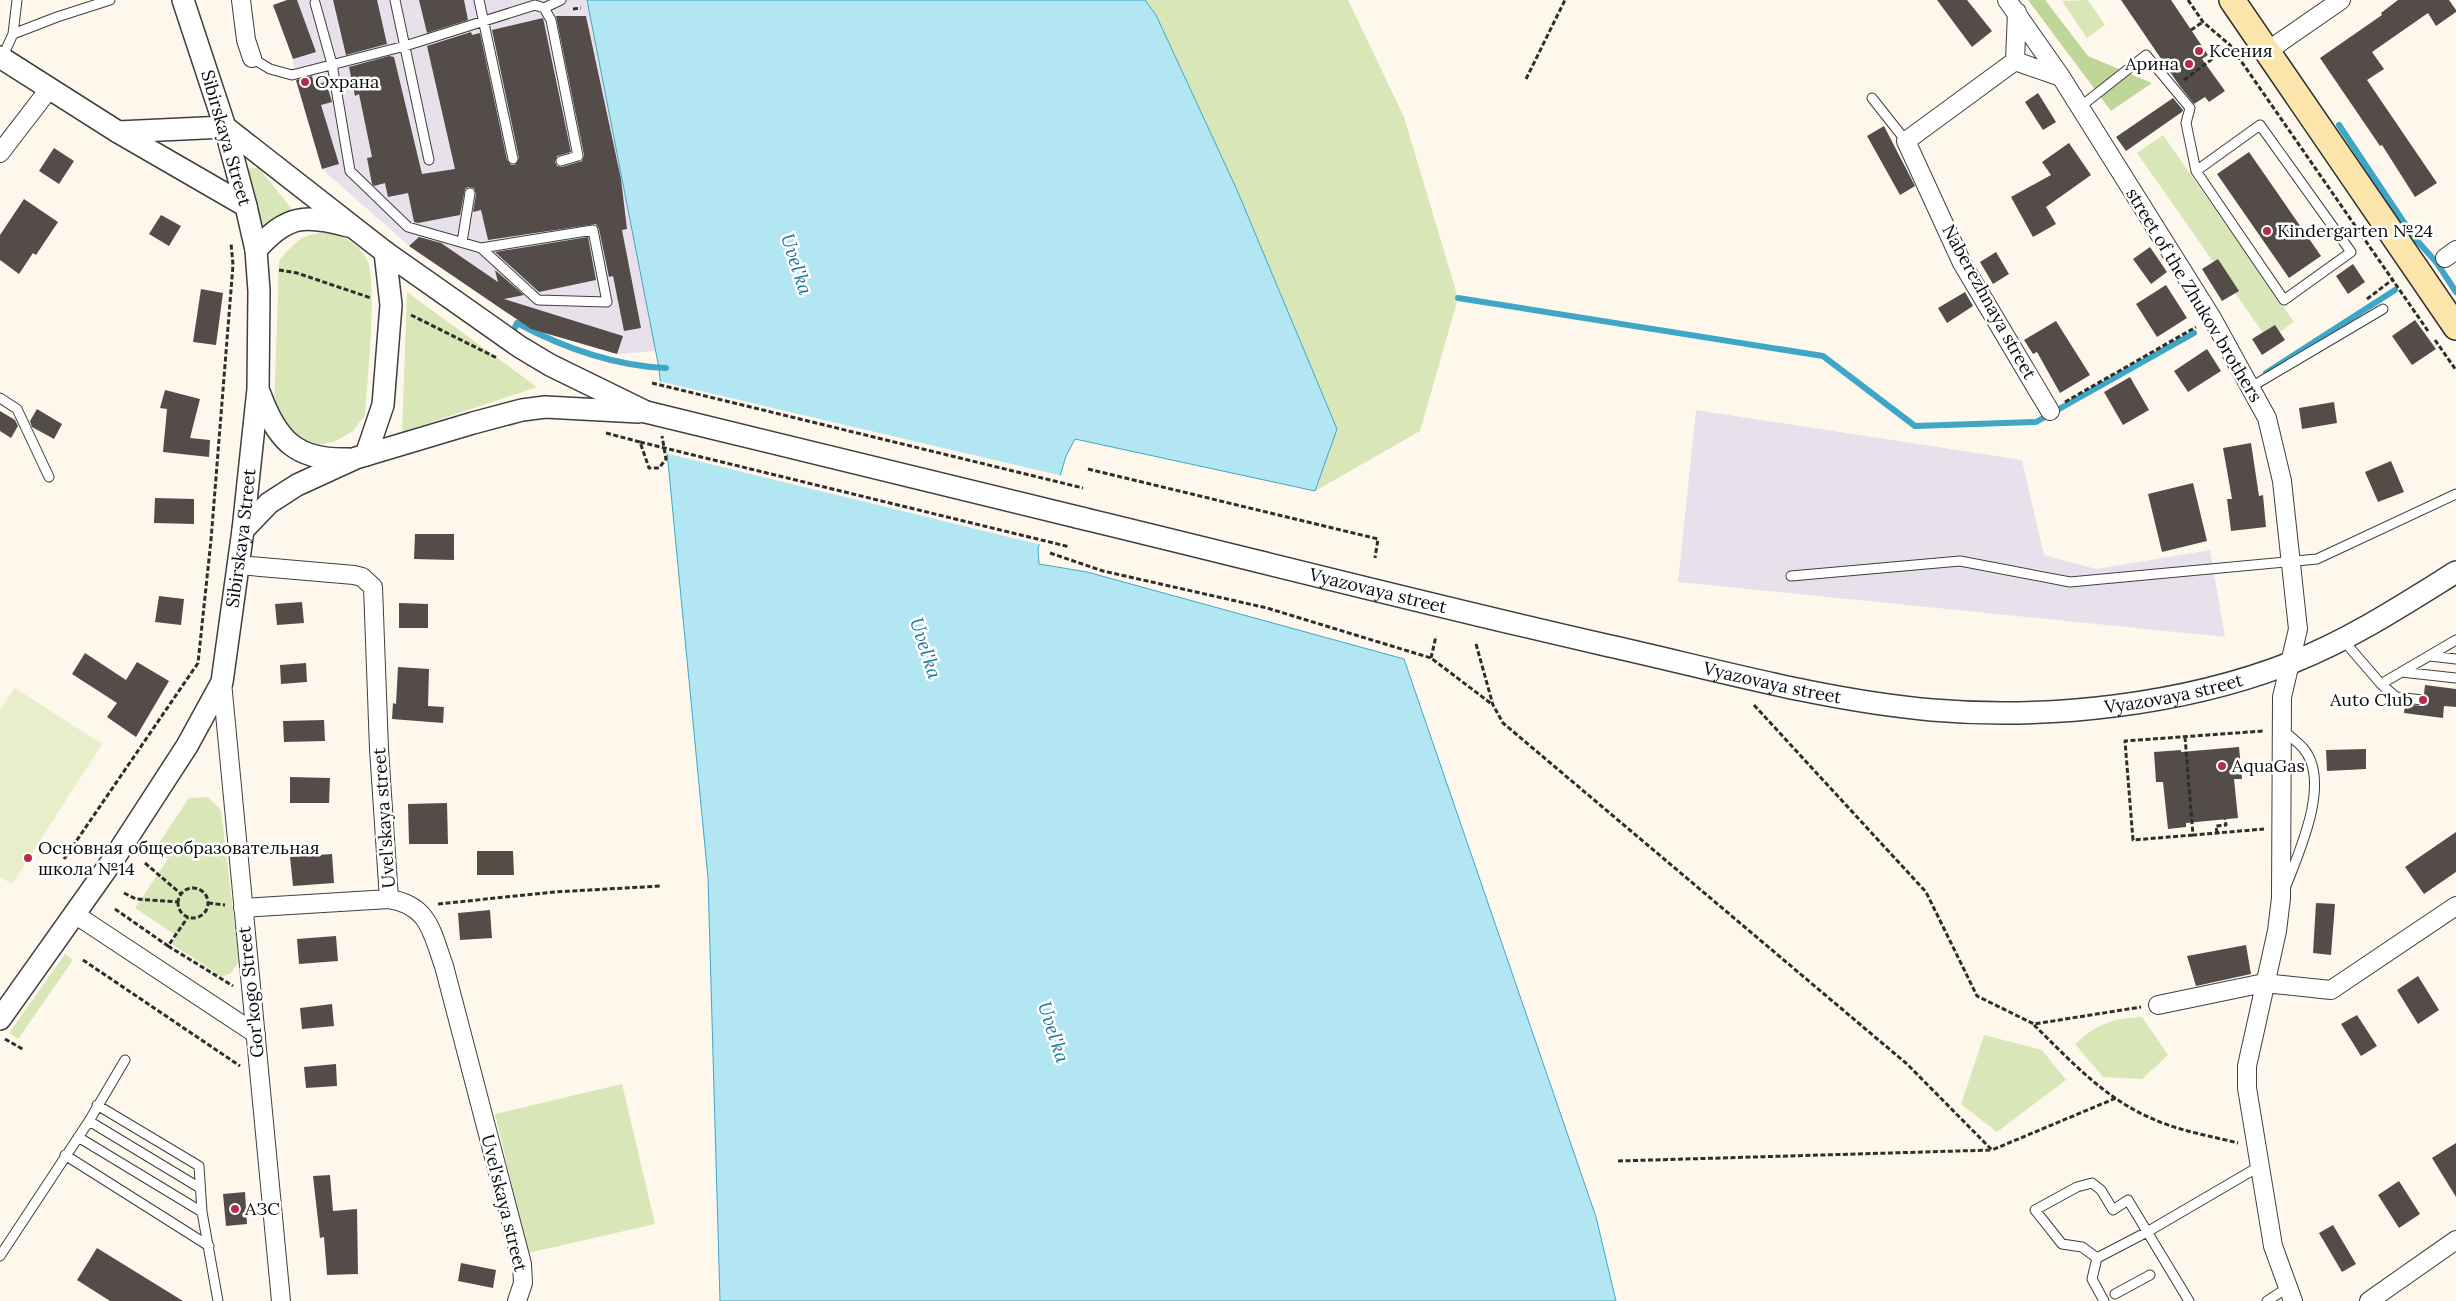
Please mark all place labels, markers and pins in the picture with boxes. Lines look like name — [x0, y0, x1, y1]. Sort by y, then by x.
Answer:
place label: Ксения — [2209, 39, 2273, 62]
marker: Ксения — [2193, 45, 2205, 57]
place label: Арина — [2124, 52, 2179, 75]
marker: Арина — [2183, 58, 2195, 70]
place label: Охрана — [315, 70, 379, 93]
marker: Охрана — [299, 76, 311, 88]
place label: Kindergarten №24 — [2277, 219, 2433, 242]
marker: Kindergarten №24 — [2261, 225, 2273, 237]
place label: Auto Club — [2329, 688, 2413, 711]
marker: Auto Club — [2417, 694, 2429, 706]
place label: AquaGas — [2231, 754, 2305, 777]
marker: AquaGas — [2216, 760, 2228, 772]
place label: Основная общеобразовательная школа №14 — [38, 836, 320, 880]
marker: Основная общеобразовательная школа №14 — [22, 852, 34, 864]
place label: АЗС — [244, 1197, 280, 1220]
marker: АЗС — [229, 1203, 241, 1215]

